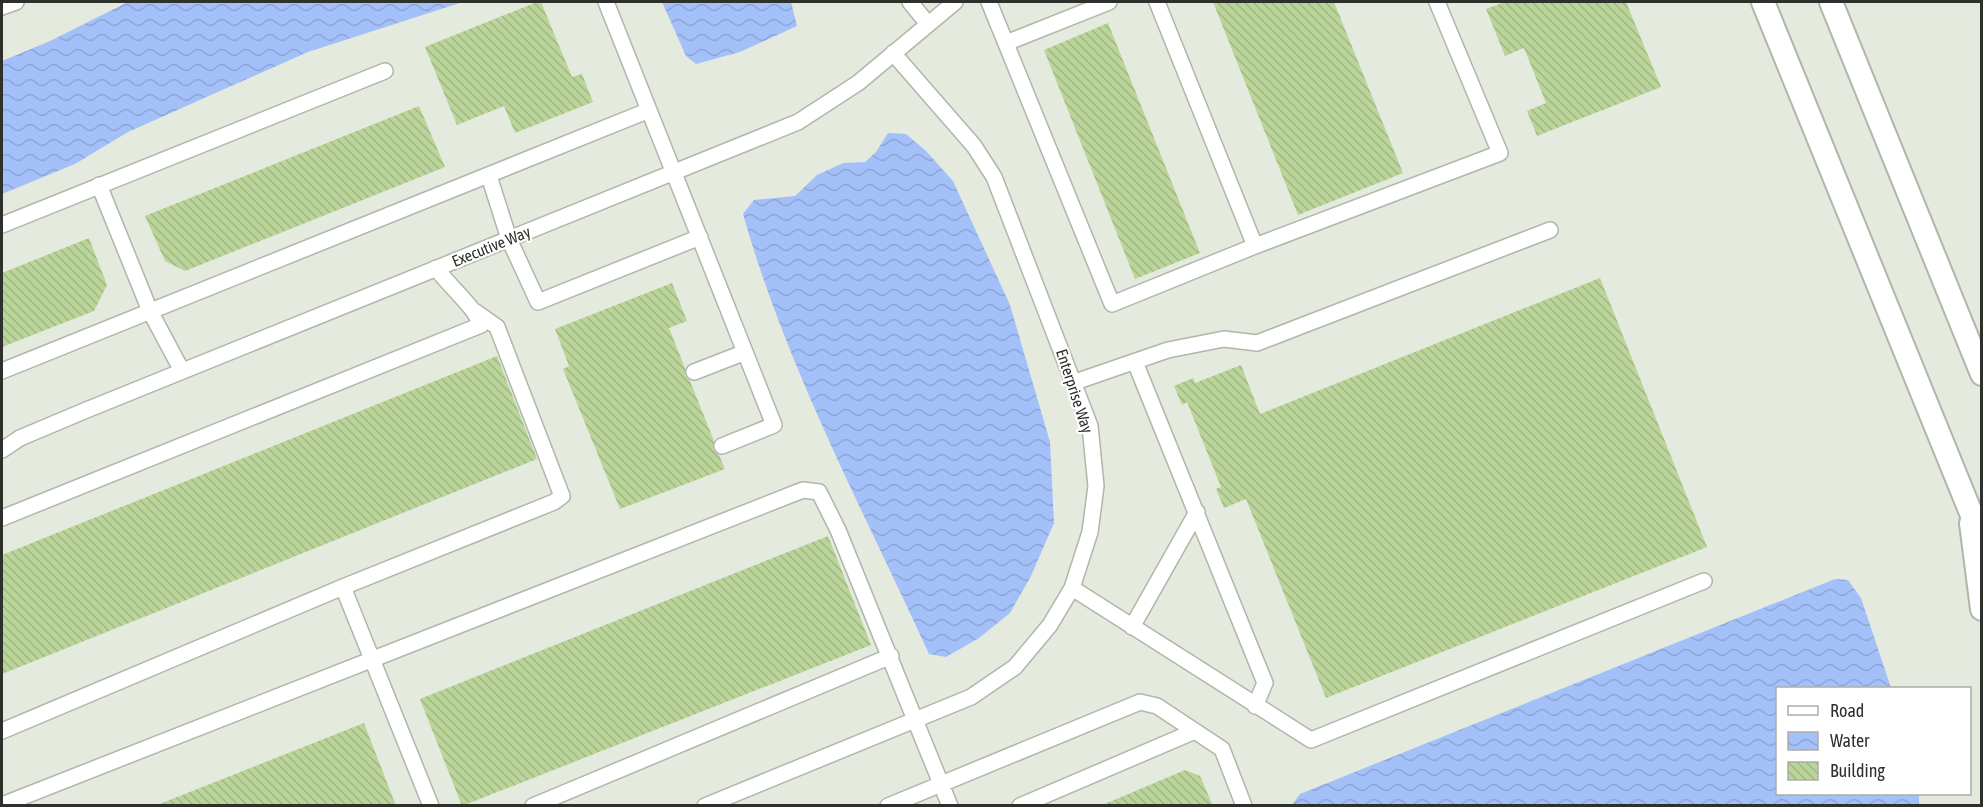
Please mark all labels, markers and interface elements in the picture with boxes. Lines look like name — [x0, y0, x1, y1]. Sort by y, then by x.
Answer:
street label: Executive Way — [449, 222, 534, 271]
street label: Enterprise Way — [1052, 347, 1097, 436]
legend — [1776, 687, 1971, 795]
text: Road — [1830, 700, 1864, 721]
text: Water — [1830, 730, 1870, 751]
text: Building — [1830, 760, 1885, 781]

